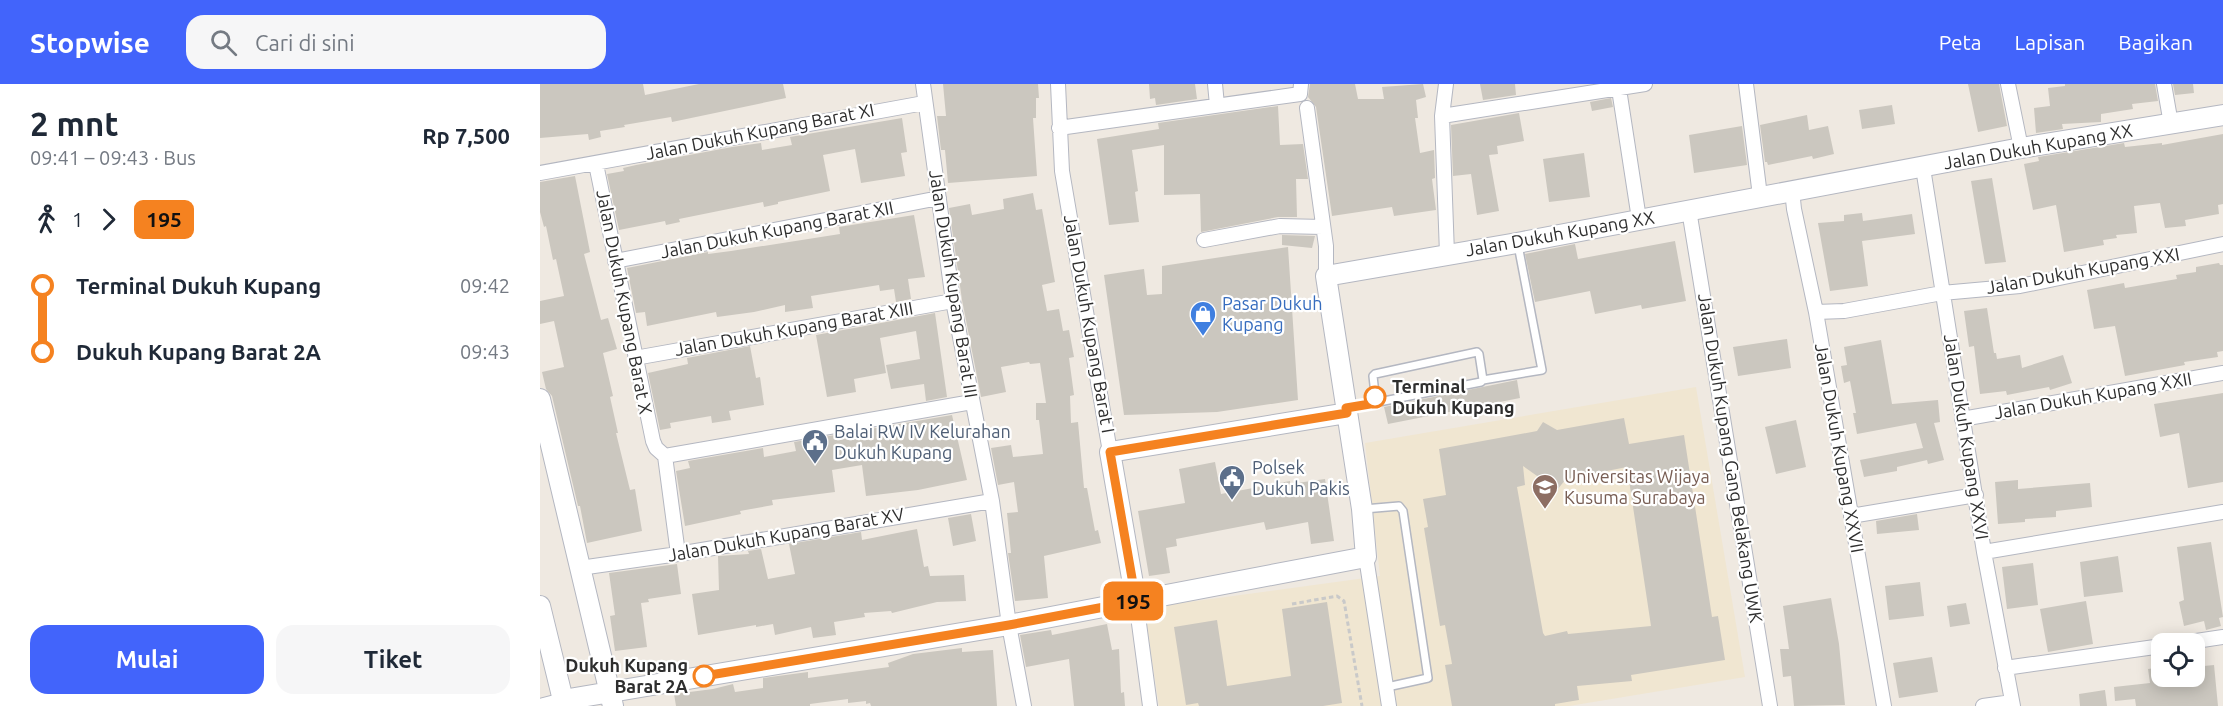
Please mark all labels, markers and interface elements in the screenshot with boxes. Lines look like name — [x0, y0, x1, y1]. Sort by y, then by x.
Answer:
search box — [186, 15, 606, 69]
icon: search — [207, 26, 240, 59]
text: Stopwise — [30, 27, 150, 58]
text: Cari di sini — [255, 30, 355, 55]
text: Peta — [1939, 30, 1982, 54]
text: Lapisan — [2015, 30, 2085, 54]
text: Bagikan — [2118, 30, 2193, 54]
street label: Jalan Dukuh Kupang Barat XI — [644, 99, 876, 163]
text: 2 mnt — [30, 105, 118, 142]
street label: Jalan Dukuh Kupang XX — [1942, 120, 2134, 172]
text: Rp 7,500 — [422, 123, 510, 148]
text: 09:41 – 09:43 · Bus — [30, 146, 196, 169]
street label: Jalan Dukuh Kupang Barat III — [926, 168, 982, 399]
street label: Jalan Dukuh Kupang Barat X — [593, 188, 657, 416]
street label: Jalan Dukuh Kupang Barat XII — [658, 197, 895, 261]
icon: walk — [30, 203, 63, 236]
icon: forward — [92, 203, 125, 236]
text: 195 — [146, 207, 182, 231]
street label: Jalan Dukuh Kupang XX — [1464, 207, 1656, 259]
text: 1 — [72, 208, 83, 231]
street label: Jalan Dukuh Kupang Barat I — [1061, 213, 1119, 435]
street label: Jalan Dukuh Kupang XXI — [1985, 243, 2181, 297]
text: Terminal Dukuh Kupang — [76, 273, 321, 298]
text: 09:42 — [460, 274, 510, 297]
street label: Jalan Dukuh Kupang Gang Belakang UWK — [1695, 292, 1767, 624]
place label: Pasar Dukuh Kupang — [1222, 293, 1322, 334]
street label: Jalan Dukuh Kupang Barat XIII — [673, 297, 915, 359]
shop icon: Pasar Dukuh Kupang — [1188, 299, 1218, 337]
street label: Jalan Dukuh Kupang XXVI — [1941, 333, 1993, 541]
text: Dukuh Kupang Barat 2A — [76, 339, 321, 364]
text: 09:43 — [460, 340, 510, 363]
street label: Jalan Dukuh Kupang XXVII — [1812, 341, 1868, 554]
street label: Jalan Dukuh Kupang XXII — [1992, 368, 2193, 422]
place label: Terminal Dukuh Kupang — [1392, 376, 1515, 417]
marker: Terminal Dukuh Kupang — [1364, 386, 1386, 408]
place label: Balai RW IV Kelurahan Dukuh Kupang — [834, 421, 1011, 462]
public building icon: Balai RW IV Kelurahan Dukuh Kupang — [800, 427, 830, 465]
place label: Polsek Dukuh Pakis — [1252, 457, 1350, 498]
public building icon: Polsek Dukuh Pakis — [1217, 463, 1247, 501]
place label: Universitas Wijaya Kusuma Surabaya — [1564, 466, 1710, 507]
school or university icon: Universitas Wijaya Kusuma Surabaya — [1530, 472, 1560, 510]
street label: Jalan Dukuh Kupang Barat XV — [666, 503, 906, 565]
line badge: 195 — [1098, 582, 1168, 620]
text: 195 — [1115, 589, 1151, 613]
button: Mulai — [30, 625, 264, 694]
button: Tiket — [276, 625, 510, 694]
map controls — [2151, 633, 2205, 687]
button: locate — [2151, 633, 2205, 687]
place label: Dukuh Kupang Barat 2A — [565, 655, 688, 696]
marker: Dukuh Kupang Barat 2A — [693, 665, 715, 687]

